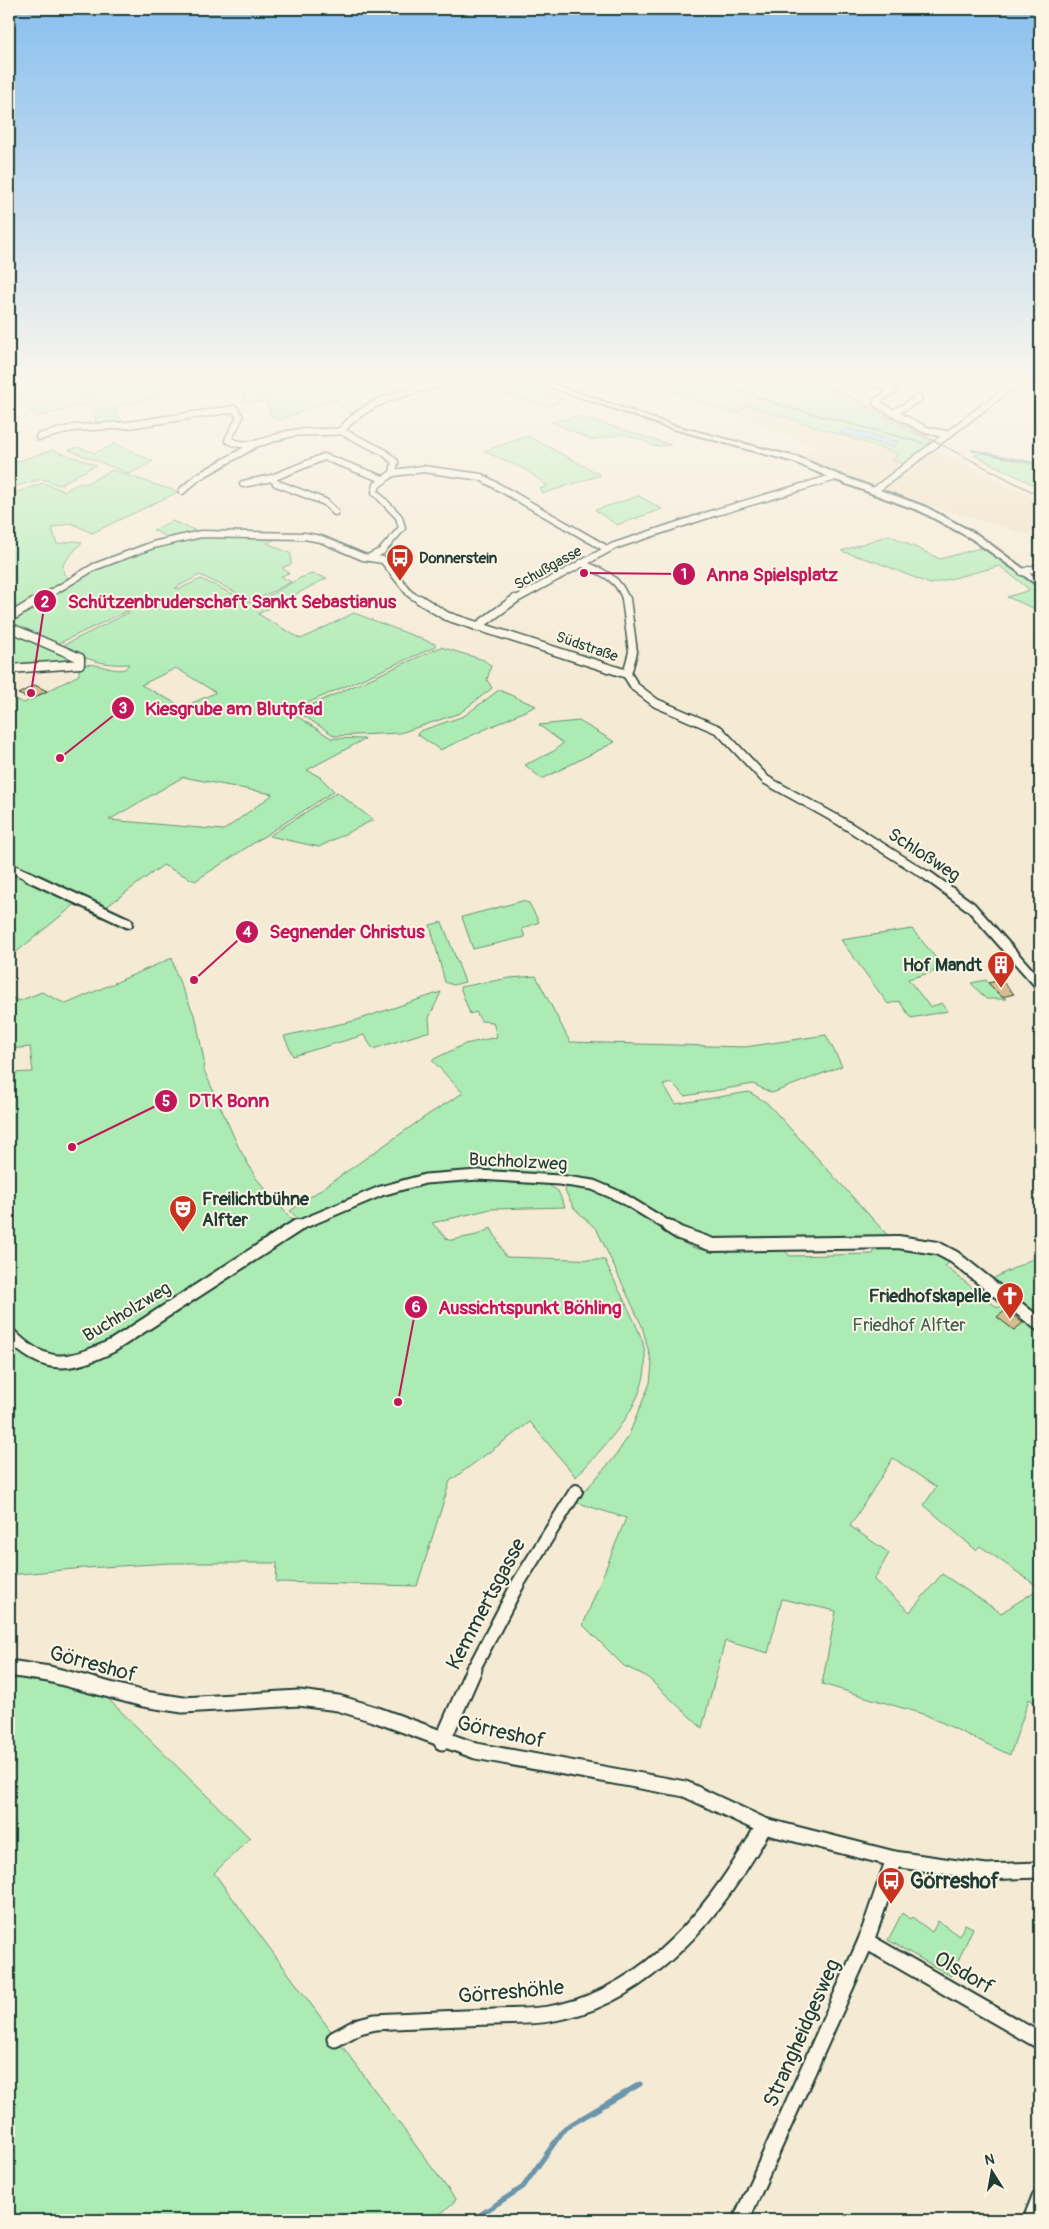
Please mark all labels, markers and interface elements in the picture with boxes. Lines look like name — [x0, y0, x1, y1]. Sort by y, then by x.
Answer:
street label: Schußgasse — [511, 541, 586, 594]
bus stop icon: Donnerstein — [385, 543, 415, 582]
place label: Donnerstein — [419, 549, 498, 568]
callout: Anna Spielsplatz — [671, 557, 848, 591]
text: Anna Spielsplatz — [706, 563, 838, 587]
text: 1 — [681, 565, 687, 584]
callout: Schützenbruderschaft Sankt Sebastianus — [33, 584, 406, 618]
text: Schützenbruderschaft Sankt Sebastianus — [68, 590, 397, 614]
text: 2 — [41, 593, 49, 612]
street label: Südstraße — [553, 628, 621, 667]
callout: Kiesgrube am Blutpfad — [111, 691, 333, 725]
text: Kiesgrube am Blutpfad — [145, 697, 323, 721]
text: 3 — [119, 699, 127, 718]
street label: Schloßweg — [883, 823, 965, 887]
callout: Segnender Christus — [235, 915, 435, 949]
text: Segnender Christus — [269, 920, 425, 944]
text: 4 — [243, 923, 252, 942]
building icon: Hof Mandt — [986, 950, 1016, 989]
place label: Hof Mandt — [903, 954, 983, 977]
callout: DTK Bonn — [154, 1084, 279, 1118]
text: DTK Bonn — [189, 1089, 269, 1113]
text: 5 — [162, 1092, 170, 1111]
street label: Buchholzweg — [468, 1148, 568, 1176]
place label: Freilichtbühne Alfter — [202, 1188, 310, 1232]
theatre icon: Freilichtbühne Alfter — [168, 1194, 198, 1233]
street label: Buchholzweg — [79, 1277, 175, 1347]
church icon: Friedhofskapelle — [995, 1281, 1025, 1320]
place label: Friedhofskapelle — [869, 1285, 992, 1308]
callout: Aussichtspunkt Böhling — [403, 1290, 631, 1324]
text: Aussichtspunkt Böhling — [438, 1296, 622, 1320]
text: 6 — [412, 1298, 421, 1317]
park label: Friedhof Alfter — [852, 1314, 966, 1337]
street label: Kemmertsgasse — [440, 1533, 532, 1674]
street label: Görreshof — [46, 1639, 140, 1689]
street label: Görreshof — [454, 1710, 548, 1755]
bus stop icon: Görreshof — [876, 1866, 906, 1905]
place label: Görreshof — [910, 1868, 1000, 1895]
street label: Olsdorf — [929, 1945, 999, 2001]
street label: Strangheidgesweg — [757, 1955, 847, 2111]
street label: Görreshöhle — [457, 1974, 566, 2010]
north arrow — [966, 2146, 1016, 2196]
text: N — [983, 2150, 996, 2169]

